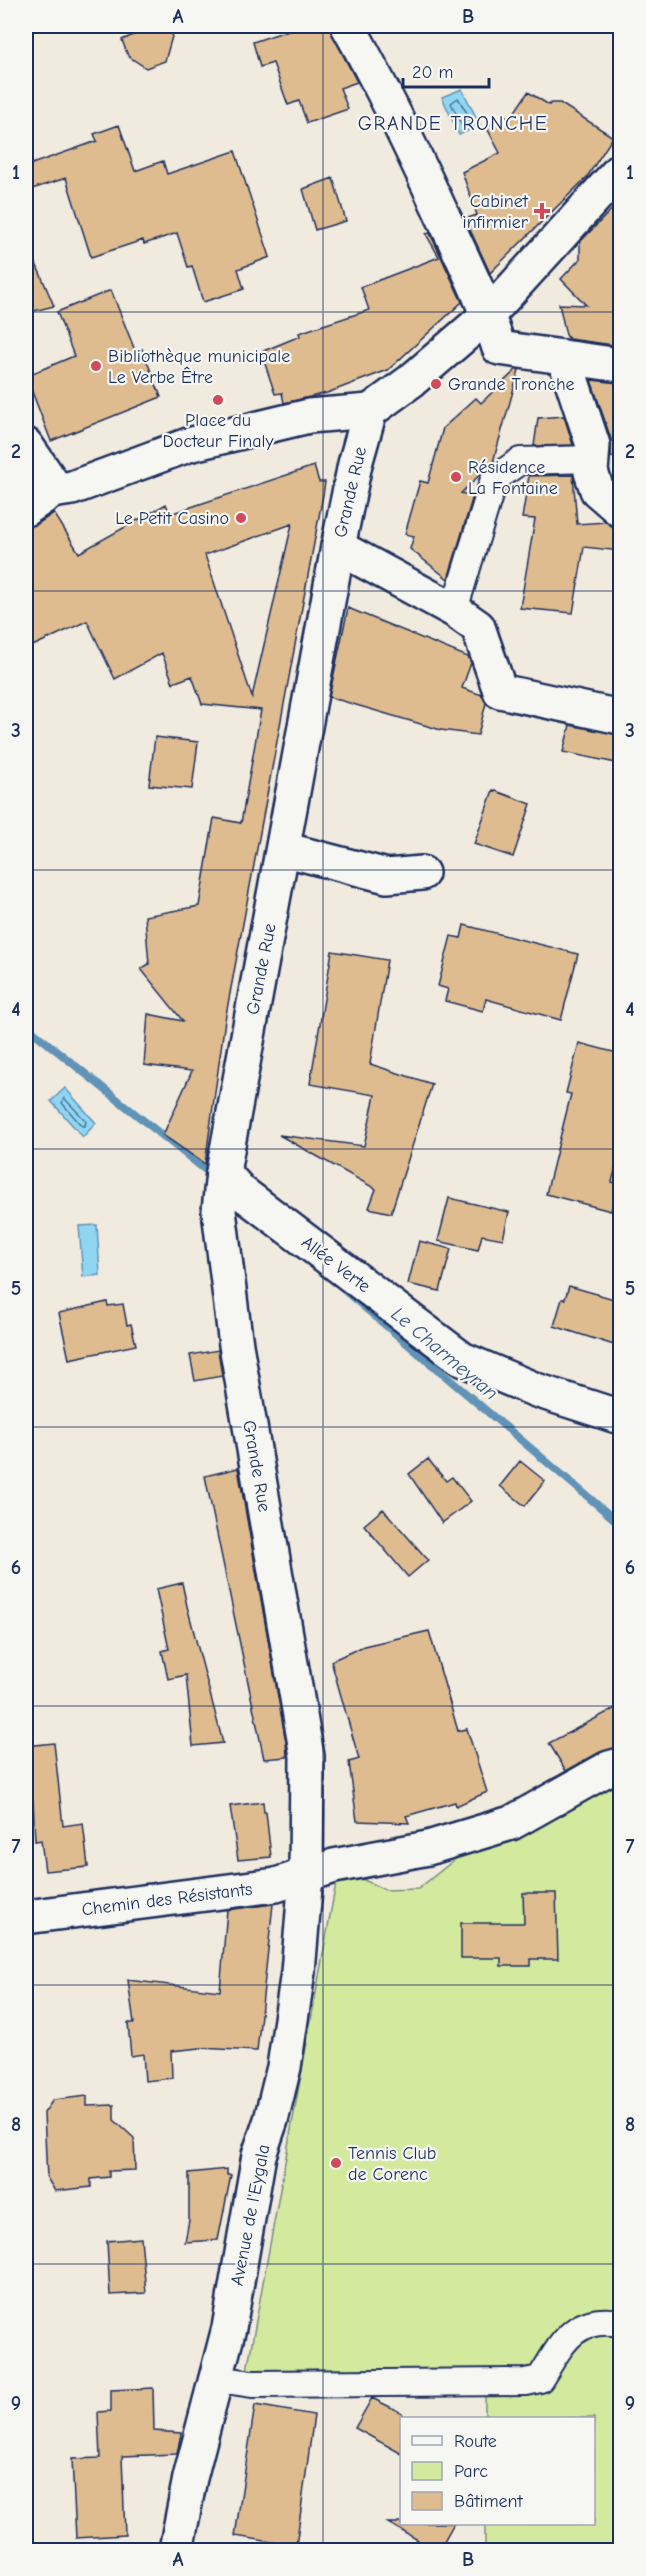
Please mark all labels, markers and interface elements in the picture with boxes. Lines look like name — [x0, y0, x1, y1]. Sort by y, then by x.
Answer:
text: A — [172, 5, 184, 28]
text: B — [462, 5, 474, 28]
scale bar — [403, 51, 488, 89]
text: 20 m — [412, 62, 453, 83]
district label: GRANDE TRONCHE — [358, 112, 548, 135]
text: 1 — [12, 161, 20, 184]
text: 1 — [626, 161, 634, 184]
place label: Cabinet infirmier — [463, 191, 529, 233]
marker: Cabinet infirmier — [533, 202, 551, 220]
place label: Bibliothèque municipale Le Verbe Être — [108, 346, 290, 388]
marker: Bibliothèque municipale Le Verbe Être — [89, 359, 103, 373]
place label: Grande Tronche — [448, 374, 575, 395]
marker: Grande Tronche — [429, 377, 443, 391]
marker: Place du Docteur Finaly — [211, 393, 225, 407]
place label: Place du Docteur Finaly — [162, 410, 275, 452]
text: 2 — [11, 440, 21, 463]
text: 2 — [625, 440, 635, 463]
street label: Grande Rue — [330, 445, 371, 540]
place label: Résidence La Fontaine — [468, 457, 558, 499]
marker: Résidence La Fontaine — [449, 470, 463, 484]
place label: Le Petit Casino — [115, 508, 229, 529]
marker: Le Petit Casino — [234, 511, 248, 525]
text: 3 — [11, 719, 21, 742]
text: 3 — [625, 719, 635, 742]
street label: Grande Rue — [242, 922, 281, 1016]
text: 4 — [11, 998, 21, 1021]
text: 4 — [625, 998, 635, 1021]
street label: Allée Verte — [297, 1232, 374, 1297]
text: 5 — [11, 1277, 21, 1300]
text: 5 — [625, 1277, 635, 1300]
water label: Le Charmeyran — [387, 1302, 503, 1405]
street label: Grande Rue — [238, 1419, 275, 1513]
text: 6 — [11, 1556, 21, 1579]
text: 6 — [625, 1556, 635, 1579]
text: 7 — [12, 1835, 21, 1858]
text: 7 — [626, 1835, 635, 1858]
street label: Chemin des Résistants — [81, 1879, 254, 1920]
text: 8 — [11, 2113, 21, 2136]
text: 8 — [625, 2113, 635, 2136]
street label: Avenue de l'Eygala — [226, 2143, 274, 2288]
place label: Tennis Club de Corenc — [348, 2143, 436, 2185]
marker: Tennis Club de Corenc — [329, 2156, 343, 2170]
text: 9 — [11, 2392, 21, 2415]
text: 9 — [625, 2392, 635, 2415]
legend — [400, 2417, 595, 2525]
text: Route — [454, 2431, 497, 2452]
text: Parc — [454, 2461, 488, 2482]
text: Bâtiment — [454, 2491, 524, 2512]
text: A — [172, 2548, 184, 2571]
text: B — [462, 2548, 474, 2571]

